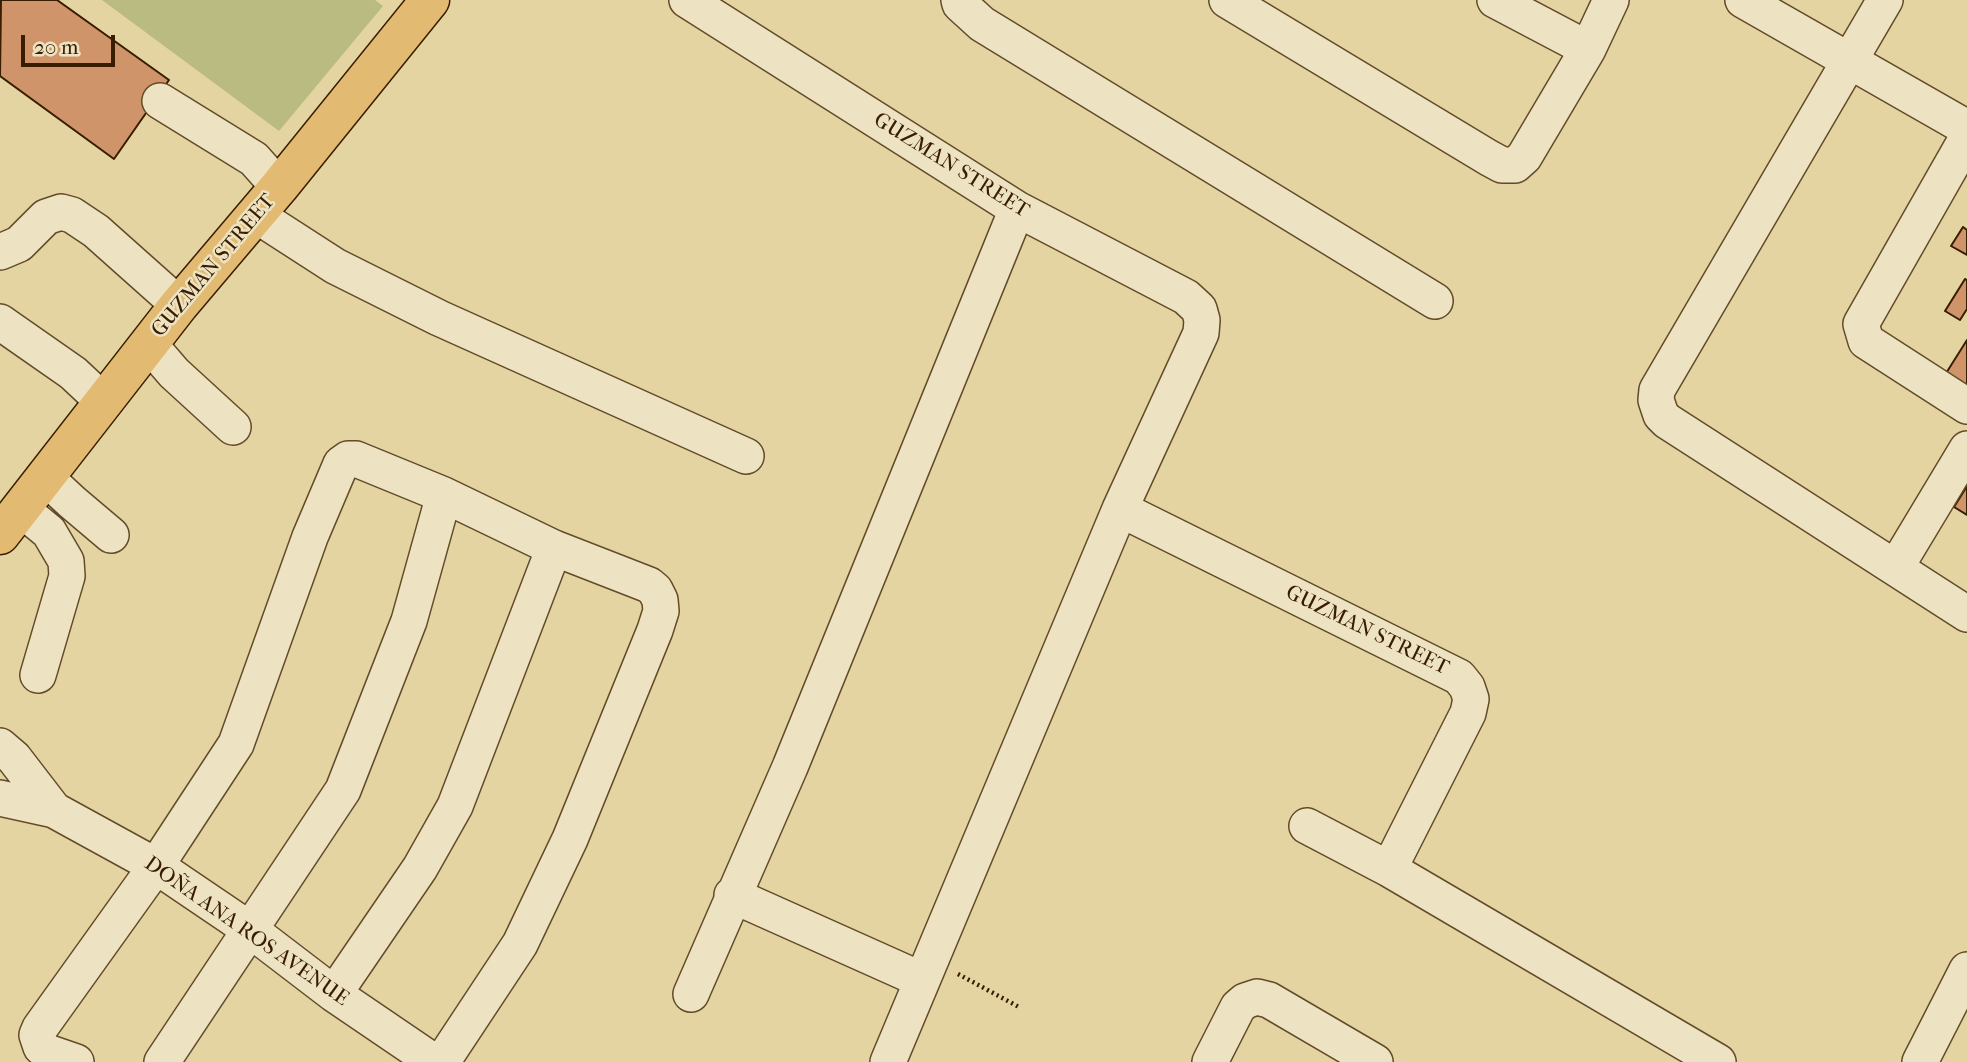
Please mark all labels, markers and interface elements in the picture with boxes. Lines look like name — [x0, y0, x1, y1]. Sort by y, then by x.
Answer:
scale bar — [24, 21, 119, 65]
text: 20 m — [34, 35, 78, 59]
street label: GUZMAN STREET — [869, 108, 1033, 224]
street label: GUZMAN STREET — [147, 189, 281, 343]
street label: GUZMAN STREET — [1281, 581, 1453, 681]
street label: DOÑA ANA ROS AVENUE — [139, 852, 353, 1012]

